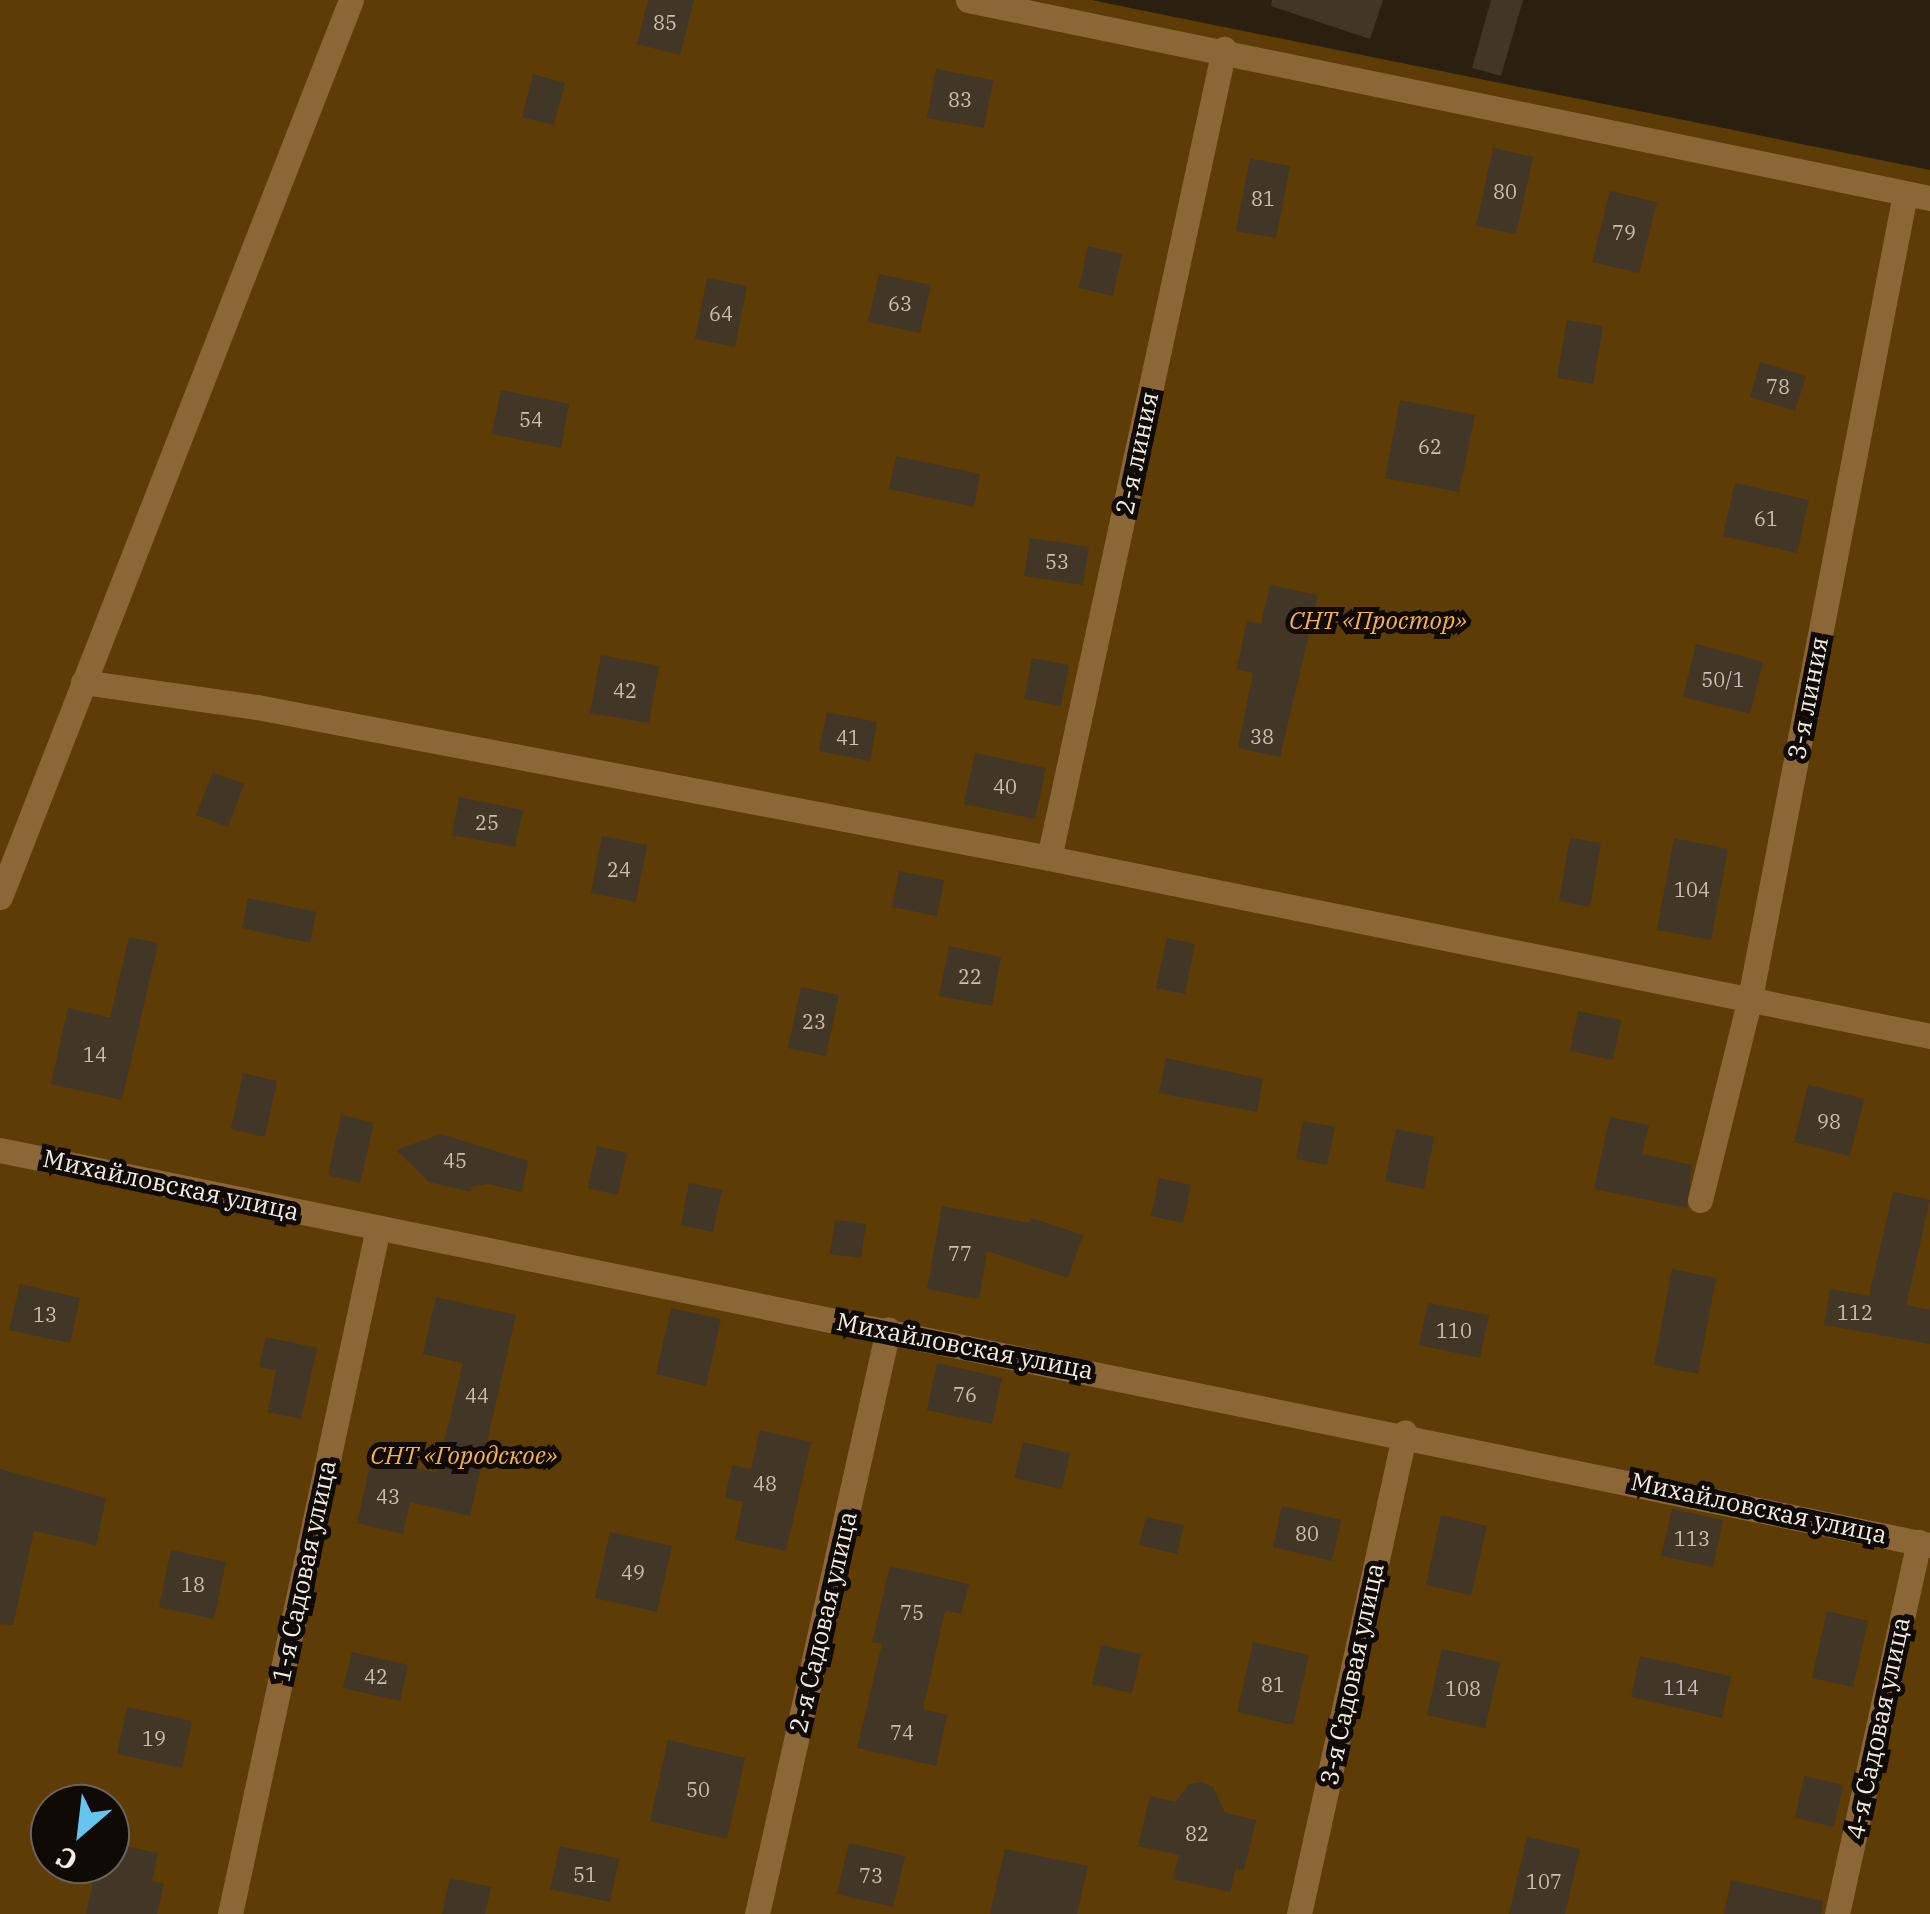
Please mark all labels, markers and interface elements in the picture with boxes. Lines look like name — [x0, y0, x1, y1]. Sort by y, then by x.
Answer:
house number: 85 — [653, 10, 677, 34]
house number: 83 — [948, 87, 972, 111]
house number: 80 — [1493, 179, 1517, 203]
house number: 81 — [1251, 186, 1275, 210]
house number: 79 — [1612, 220, 1636, 244]
house number: 63 — [888, 291, 912, 315]
house number: 64 — [709, 301, 733, 325]
house number: 78 — [1766, 374, 1790, 398]
street label: 2-я линия — [1109, 389, 1165, 517]
house number: 54 — [519, 407, 543, 431]
house number: 62 — [1418, 434, 1442, 458]
house number: 61 — [1754, 506, 1778, 530]
house number: 53 — [1045, 549, 1069, 573]
park label: СНТ «Простор» — [1289, 605, 1467, 635]
street label: 3-я линия — [1781, 634, 1835, 762]
house number: 50/1 — [1701, 667, 1745, 691]
house number: 42 — [613, 678, 637, 702]
house number: 38 — [1250, 724, 1274, 748]
house number: 41 — [836, 725, 860, 749]
house number: 40 — [993, 774, 1017, 798]
house number: 25 — [475, 810, 499, 834]
house number: 24 — [607, 857, 631, 881]
house number: 104 — [1674, 877, 1710, 901]
house number: 22 — [958, 964, 982, 988]
house number: 23 — [802, 1009, 826, 1033]
house number: 14 — [83, 1042, 107, 1066]
house number: 98 — [1817, 1109, 1841, 1133]
street label: Михайловская улица — [40, 1143, 302, 1227]
house number: 45 — [443, 1148, 467, 1172]
house number: 77 — [948, 1241, 972, 1265]
house number: 112 — [1837, 1300, 1873, 1324]
house number: 13 — [33, 1302, 57, 1326]
street label: Михайловская улица — [834, 1306, 1096, 1386]
house number: 110 — [1436, 1318, 1472, 1342]
house number: 76 — [953, 1382, 977, 1406]
house number: 44 — [465, 1383, 489, 1407]
park label: СНТ «Городское» — [370, 1440, 558, 1470]
street label: 1-я Садовая улица — [266, 1457, 342, 1685]
street label: Михайловская улица — [1628, 1466, 1890, 1550]
house number: 48 — [753, 1471, 777, 1495]
house number: 43 — [376, 1484, 400, 1508]
street label: 2-я Садовая улица — [783, 1508, 863, 1736]
house number: 80 — [1295, 1521, 1319, 1545]
house number: 113 — [1674, 1526, 1710, 1550]
house number: 49 — [621, 1560, 645, 1584]
street label: 3-я Садовая улица — [1314, 1560, 1390, 1788]
house number: 18 — [181, 1572, 205, 1596]
house number: 75 — [900, 1600, 924, 1624]
street label: 4-я Садовая улица — [1840, 1614, 1916, 1842]
house number: 42 — [364, 1664, 388, 1688]
house number: 81 — [1261, 1672, 1285, 1696]
house number: 114 — [1663, 1675, 1699, 1699]
house number: 108 — [1445, 1676, 1481, 1700]
house number: 74 — [890, 1720, 914, 1744]
house number: 19 — [142, 1726, 166, 1750]
house number: 50 — [686, 1777, 710, 1801]
north arrow — [30, 1784, 130, 1884]
house number: 82 — [1185, 1821, 1209, 1845]
text: С — [50, 1838, 84, 1880]
house number: 51 — [573, 1862, 597, 1886]
house number: 73 — [859, 1863, 883, 1887]
house number: 107 — [1526, 1869, 1562, 1893]

